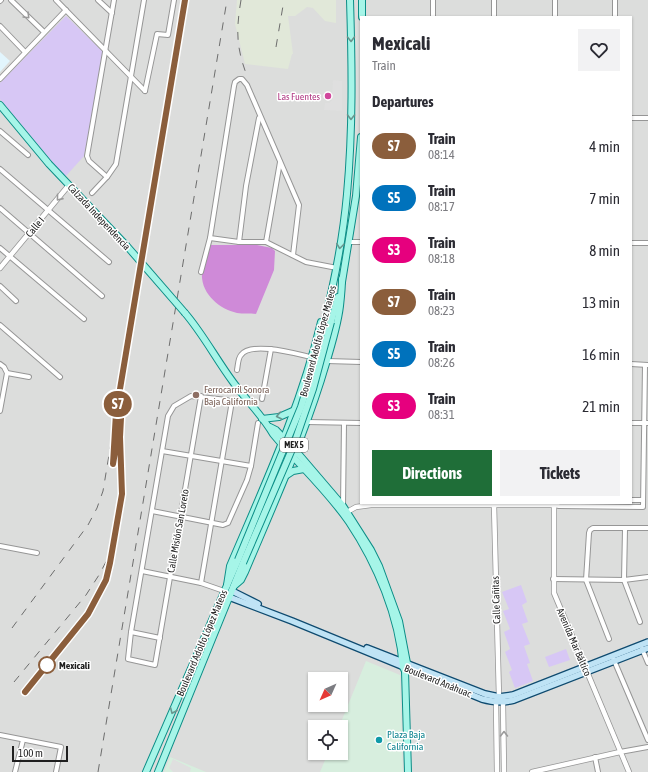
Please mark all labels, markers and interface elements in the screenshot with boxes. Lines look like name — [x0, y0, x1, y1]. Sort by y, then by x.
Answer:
one-way arrow — [22, 11, 30, 19]
button: heart — [578, 29, 620, 71]
text: Mexicali — [372, 32, 430, 54]
one-way arrow — [347, 36, 355, 42]
text: Train — [372, 58, 396, 73]
place label: Las Fuentes — [278, 91, 320, 102]
marker: Las Fuentes — [323, 91, 333, 101]
text: Departures — [372, 93, 434, 110]
one-way arrow — [347, 114, 356, 120]
text: Train — [428, 130, 456, 147]
text: S7 — [388, 138, 400, 154]
text: 4 min — [589, 138, 620, 155]
text: 08:14 — [428, 147, 455, 162]
street label: Calzada Independencia — [66, 182, 133, 253]
text: Train — [428, 182, 456, 199]
text: S5 — [388, 190, 400, 206]
text: 7 min — [589, 190, 620, 207]
one-way arrow — [57, 193, 64, 200]
text: 08:17 — [428, 199, 455, 214]
street label: Calle I — [23, 215, 47, 239]
text: Train — [428, 234, 456, 251]
text: S3 — [388, 242, 400, 258]
text: 8 min — [589, 242, 620, 259]
one-way arrow — [336, 243, 345, 249]
text: 08:18 — [428, 251, 455, 266]
street label: Boulevard Adolfo López Mateos — [298, 284, 338, 398]
text: Train — [428, 286, 456, 303]
text: S7 — [388, 294, 400, 310]
text: 13 min — [582, 294, 620, 311]
text: 08:23 — [428, 303, 455, 318]
text: Train — [428, 338, 456, 355]
text: S5 — [388, 346, 400, 362]
text: 16 min — [582, 346, 620, 363]
text: 08:26 — [428, 355, 455, 370]
place label: Ferrocarril Sonora Baja California — [204, 384, 270, 407]
marker: Ferrocarril Sonora Baja California — [191, 390, 201, 400]
text: Train — [428, 390, 456, 407]
line badge: S7 — [100, 391, 136, 417]
text: S7 — [112, 396, 124, 412]
text: S3 — [388, 398, 400, 414]
text: 21 min — [582, 398, 620, 415]
text: 08:31 — [428, 407, 455, 422]
one-way arrow — [276, 412, 282, 420]
road number: MEX 5 — [280, 438, 308, 452]
button: Directions — [372, 450, 492, 496]
button: Tickets — [500, 450, 620, 496]
street label: Calle Misión San Loreto — [165, 488, 191, 574]
street label: Calle Cañitas — [490, 576, 502, 624]
street label: Boulevard Adolfo López Mateos — [175, 588, 230, 698]
street label: Avenida Mar Báltico — [555, 606, 593, 678]
marker: Mexicali — [38, 656, 56, 674]
place label: Mexicali — [59, 660, 90, 671]
street label: Boulevard Anáhuac — [403, 663, 473, 700]
north arrow — [308, 672, 348, 712]
map controls — [308, 672, 348, 760]
one-way arrow — [169, 708, 177, 715]
button: locate — [308, 720, 348, 760]
place label: Plaza Baja California — [387, 729, 426, 752]
one-way arrow — [500, 731, 508, 737]
marker: Plaza Baja California — [374, 735, 384, 745]
scale bar — [12, 744, 68, 763]
text: 100 m — [18, 747, 43, 759]

